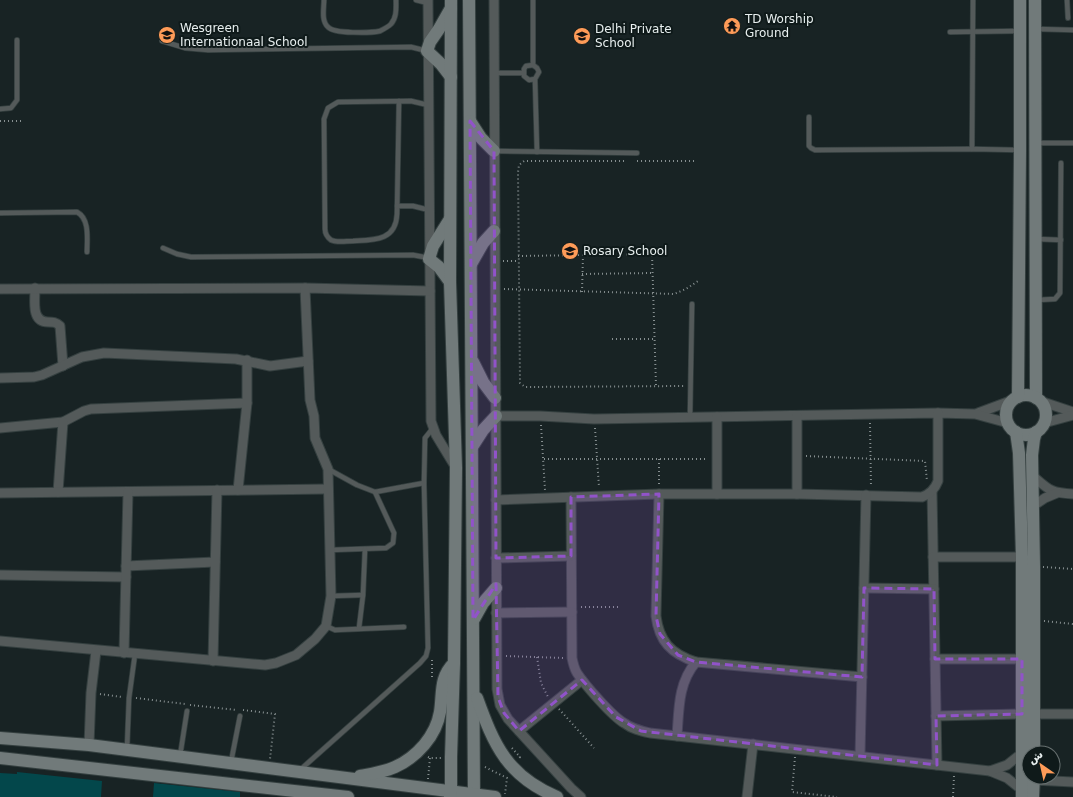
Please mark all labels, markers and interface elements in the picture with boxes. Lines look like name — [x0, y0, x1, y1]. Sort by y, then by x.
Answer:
place label: TD Worship Ground — [744, 12, 814, 40]
temple icon: TD Worship Ground — [722, 16, 742, 36]
place label: Wesgreen Internationaal School — [180, 21, 308, 49]
place label: Delhi Private School — [595, 22, 672, 50]
school or university icon: Wesgreen Internationaal School — [157, 25, 177, 45]
school or university icon: Delhi Private School — [572, 26, 592, 46]
school or university icon: Rosary School — [560, 241, 580, 261]
place label: Rosary School — [583, 244, 667, 258]
north arrow — [1021, 745, 1061, 785]
text: ش — [1026, 747, 1046, 767]

